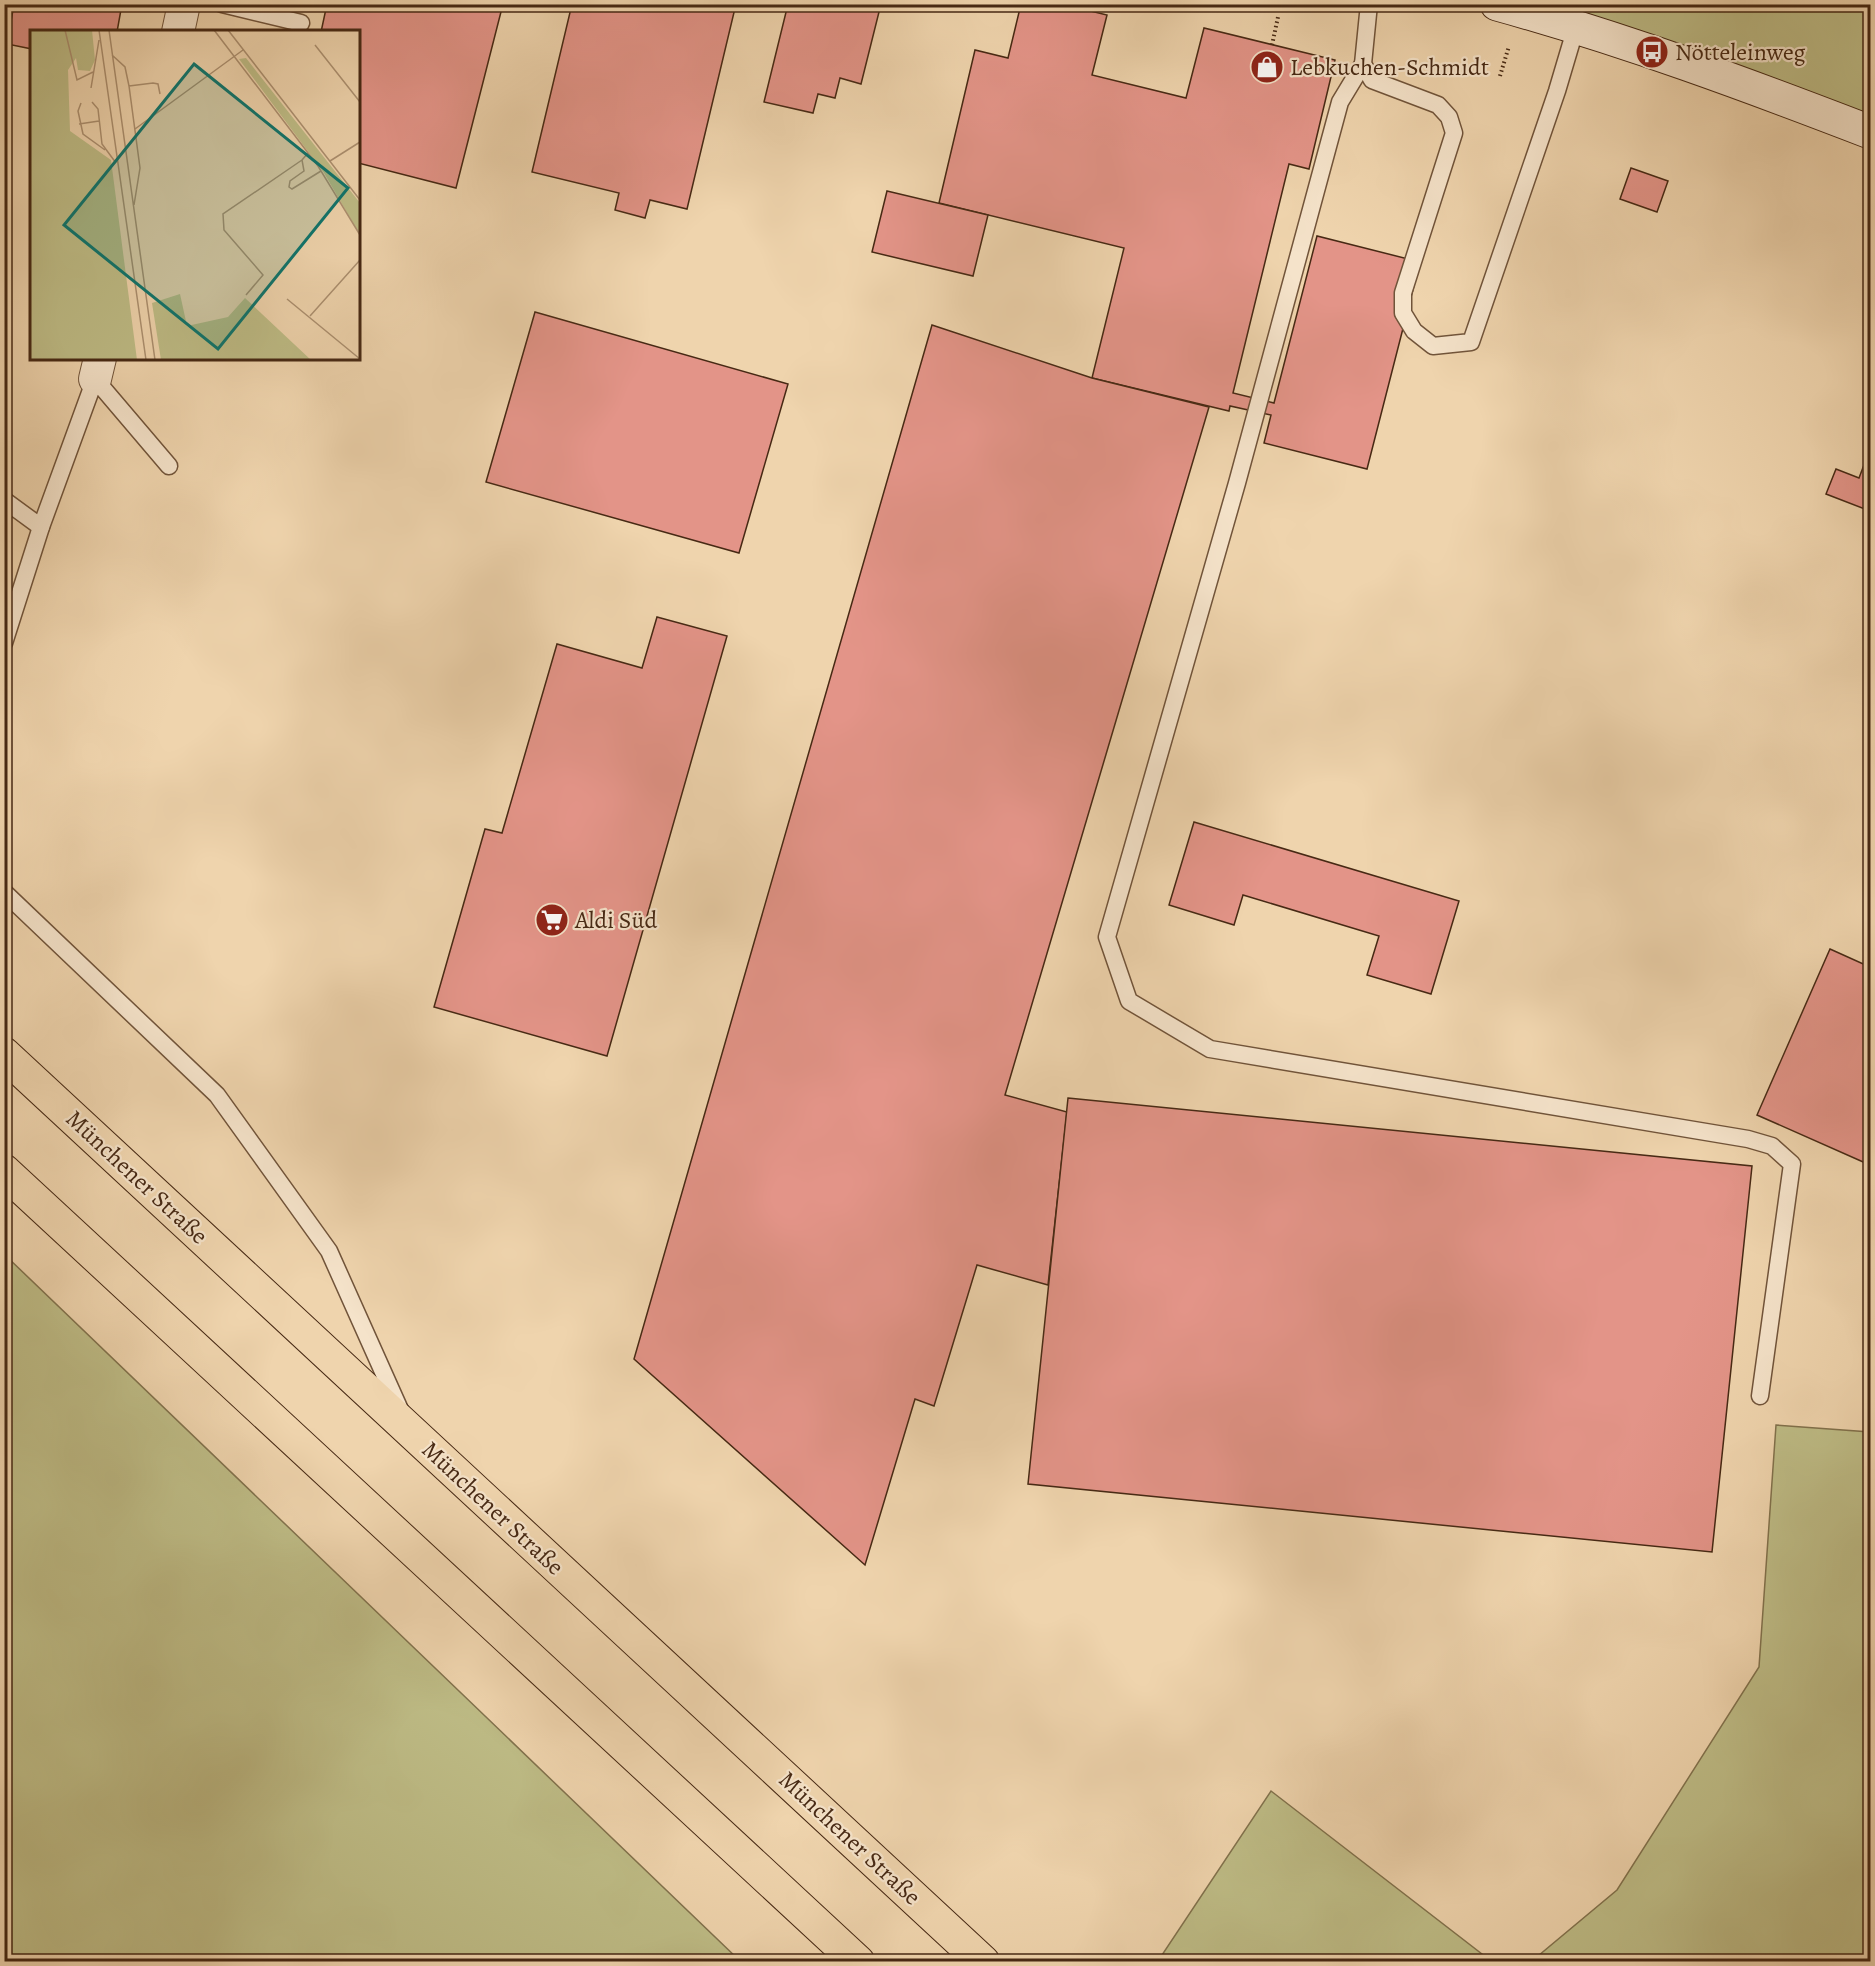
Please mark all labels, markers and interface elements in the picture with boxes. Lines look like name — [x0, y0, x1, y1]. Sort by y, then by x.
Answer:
inset map — [30, 30, 360, 360]
bus stop icon: Nötteleinweg — [1634, 34, 1670, 70]
place label: Nötteleinweg — [1675, 36, 1805, 68]
shop icon: Lebkuchen-Schmidt — [1249, 49, 1285, 85]
place label: Lebkuchen-Schmidt — [1290, 51, 1489, 83]
supermarket icon: Aldi Süd — [534, 902, 570, 938]
place label: Aldi Süd — [574, 904, 658, 936]
street label: Münchener Straße — [59, 1103, 215, 1251]
street label: Münchener Straße — [415, 1434, 571, 1582]
street label: Münchener Straße — [772, 1764, 928, 1912]

